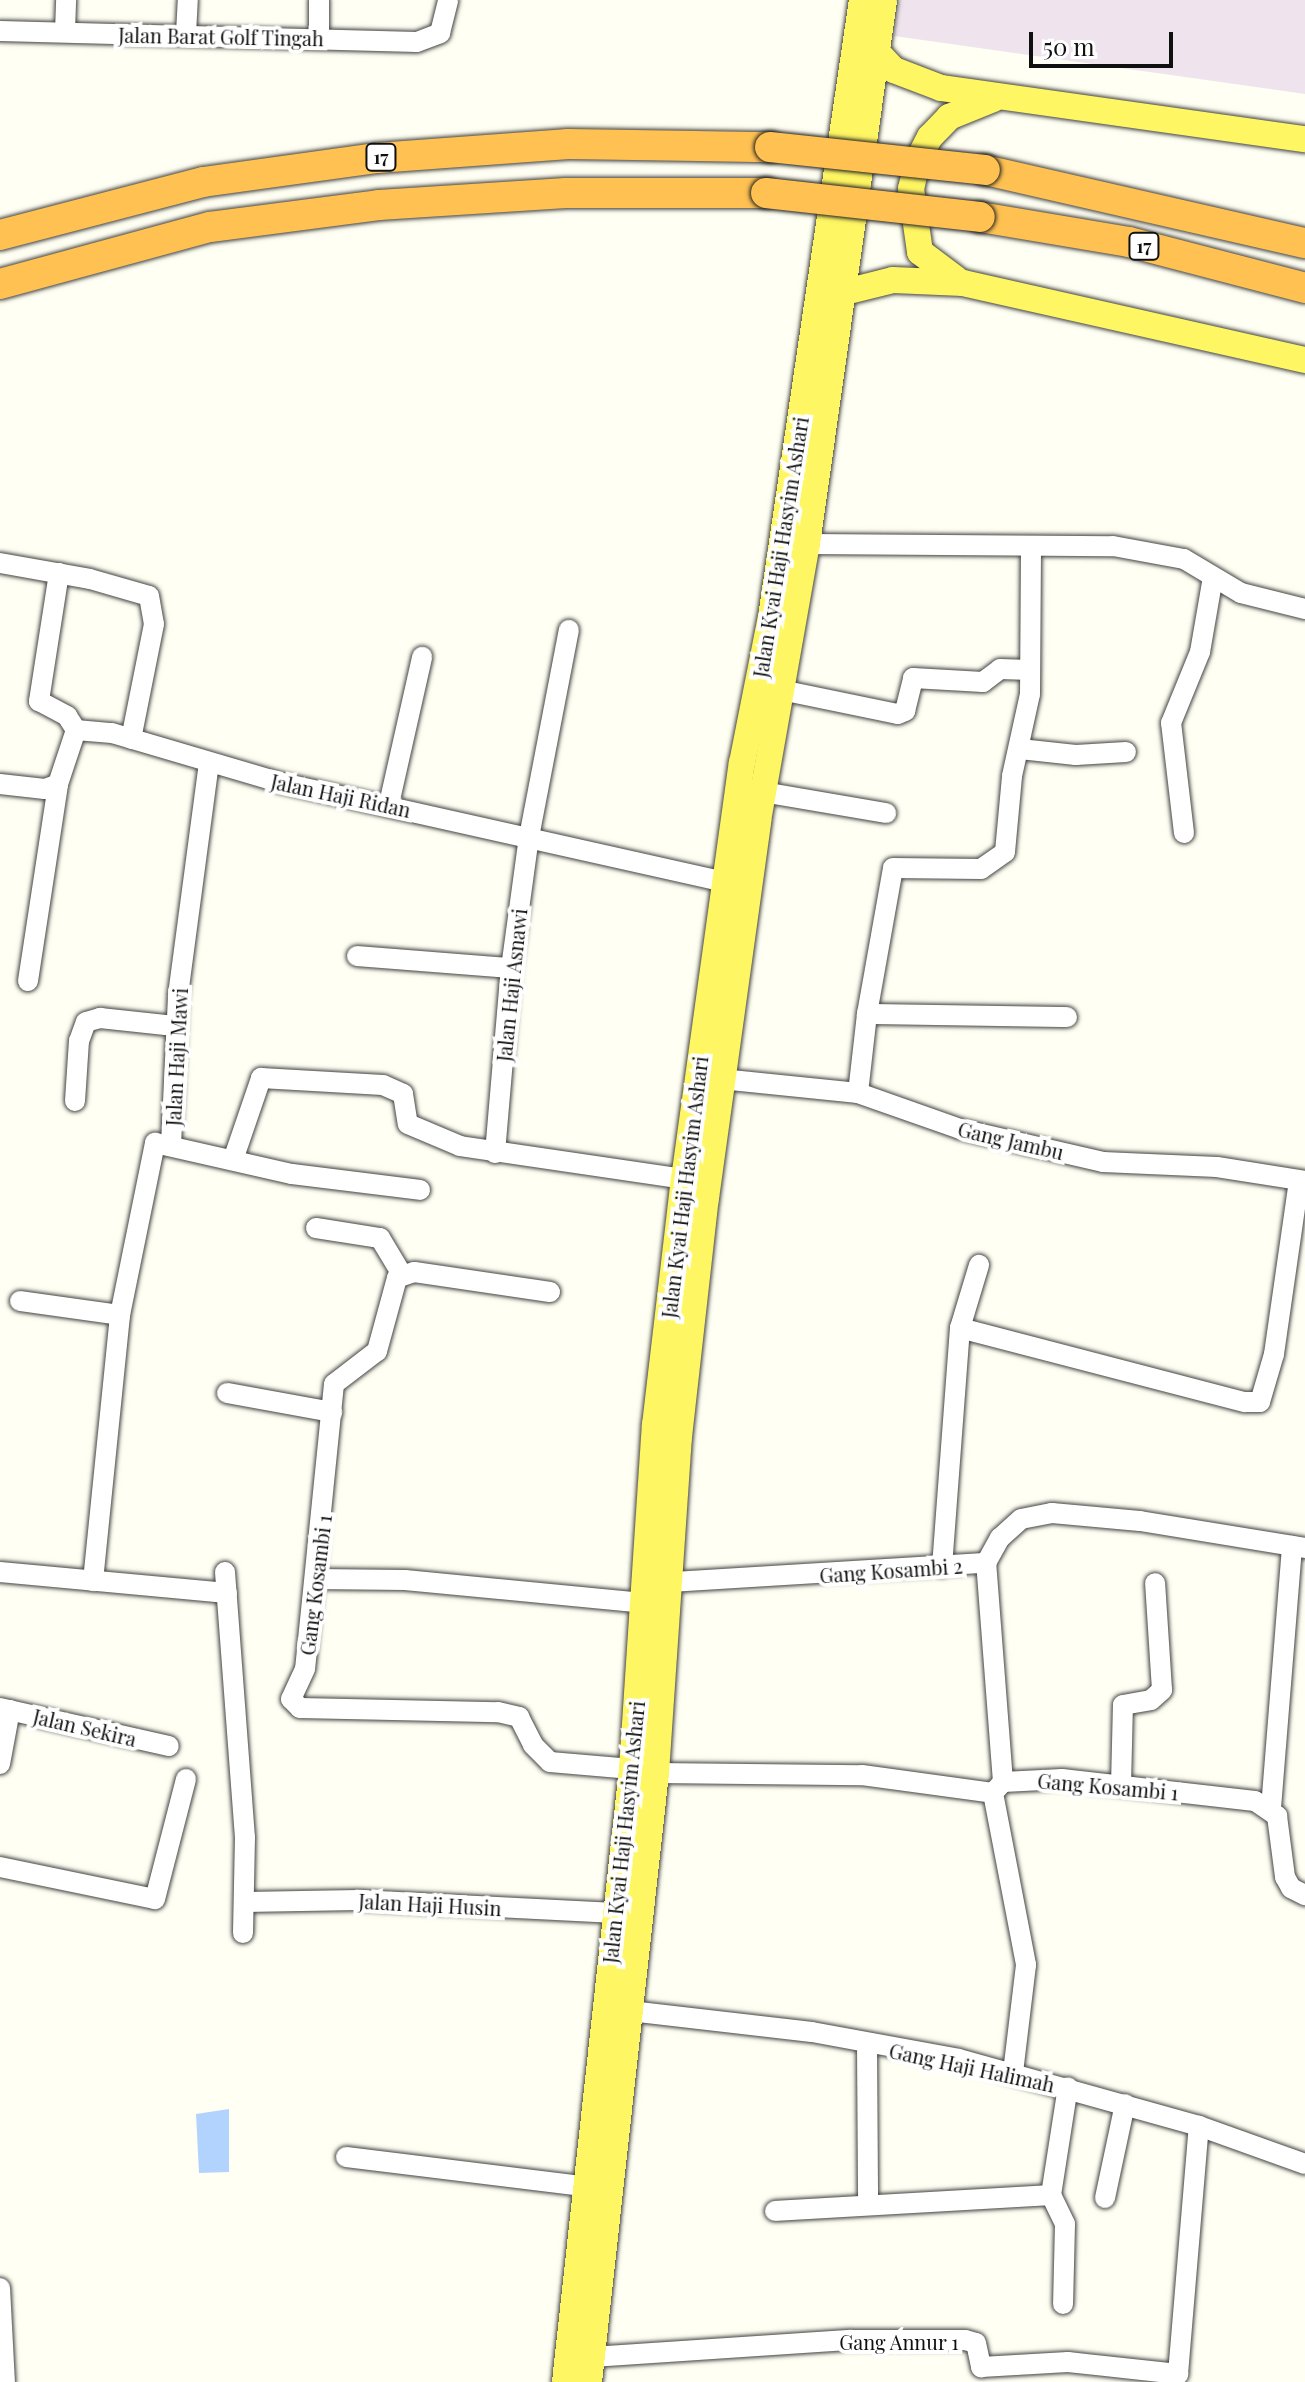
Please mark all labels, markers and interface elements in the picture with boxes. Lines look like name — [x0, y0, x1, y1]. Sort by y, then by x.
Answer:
scale bar — [1033, 16, 1177, 66]
street label: Jalan Barat Golf Tingah — [118, 22, 324, 50]
text: 50 m — [1043, 30, 1095, 62]
road number: 17 — [365, 143, 397, 171]
road number: 17 — [1128, 232, 1160, 260]
street label: Jalan Kyai Haji Hasyim Ashari — [747, 415, 813, 679]
street label: Jalan Haji Ridan — [269, 768, 413, 822]
street label: Jalan Haji Asnawi — [491, 907, 531, 1063]
street label: Jalan Haji Mawi — [160, 987, 192, 1127]
street label: Jalan Kyai Haji Hasyim Ashari — [656, 1054, 712, 1320]
street label: Gang Jambu — [956, 1116, 1066, 1164]
street label: Gang Kosambi 1 — [294, 1513, 336, 1657]
street label: Gang Kosambi 2 — [819, 1553, 963, 1587]
street label: Jalan Kyai Haji Hasyim Ashari — [597, 1699, 649, 1965]
street label: Jalan Sekira — [31, 1703, 139, 1751]
street label: Gang Kosambi 1 — [1037, 1768, 1179, 1804]
street label: Jalan Haji Husin — [358, 1888, 502, 1920]
street label: Gang Haji Halimah — [887, 2038, 1057, 2096]
street label: Gang Annur 1 — [839, 2329, 959, 2353]

